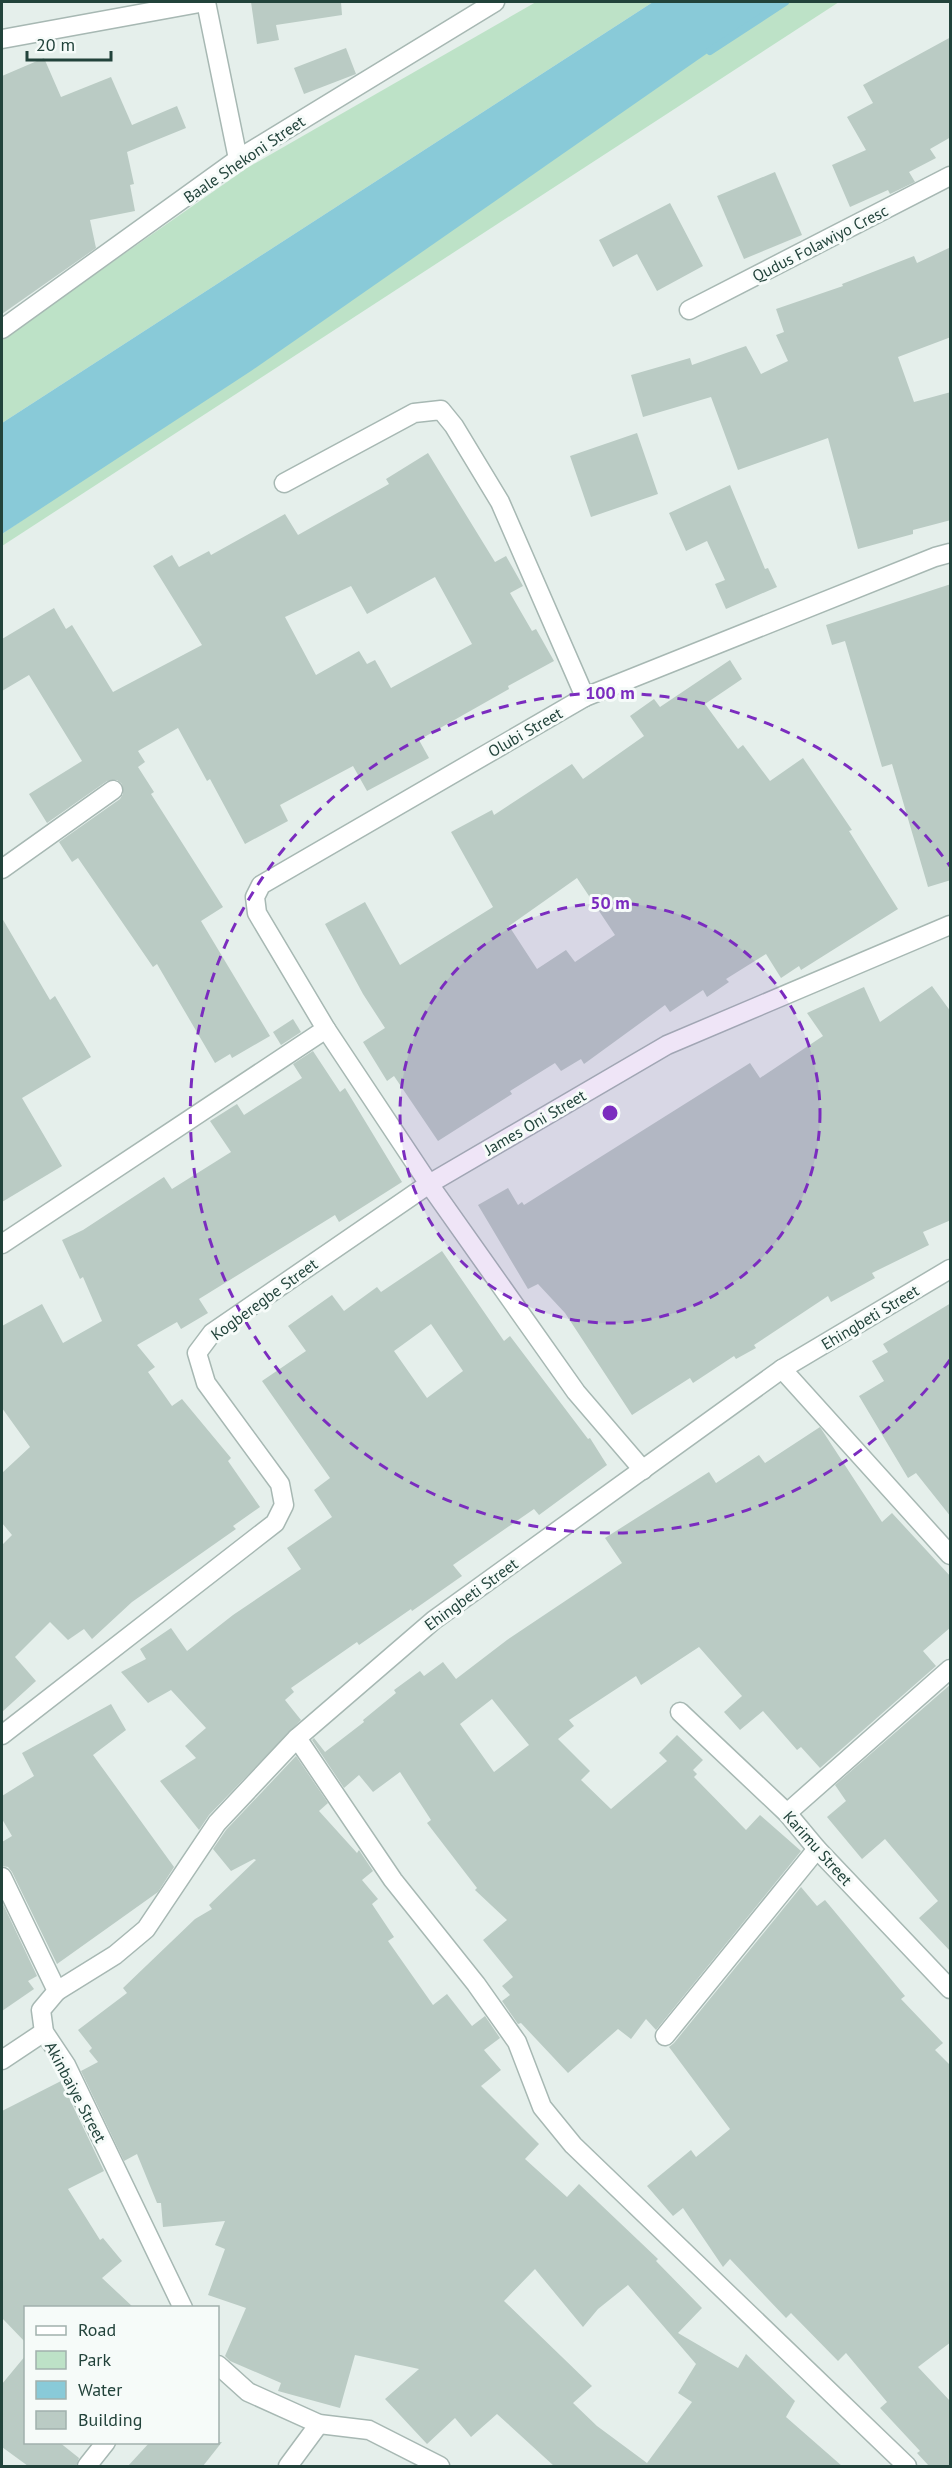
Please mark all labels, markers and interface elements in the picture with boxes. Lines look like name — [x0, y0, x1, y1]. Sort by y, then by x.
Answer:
scale bar — [27, 24, 111, 62]
text: 20 m — [36, 33, 75, 56]
street label: Baale Shekoni Street — [180, 111, 309, 207]
street label: Qudus Folawiyo Cresc — [749, 200, 891, 286]
text: 100 m — [585, 681, 635, 704]
street label: Olubi Street — [484, 702, 566, 761]
text: 50 m — [590, 891, 630, 914]
street label: James Oni Street — [480, 1085, 590, 1160]
centre of rings — [600, 1103, 620, 1123]
street label: Kogberegbe Street — [207, 1253, 322, 1344]
street label: Ehingbeti Street — [817, 1280, 923, 1354]
street label: Ehingbeti Street — [420, 1553, 522, 1635]
street label: Karimu Street — [779, 1806, 857, 1890]
street label: Akinbaiye Street — [41, 2038, 111, 2146]
legend — [24, 2306, 219, 2444]
text: Road — [78, 2318, 116, 2341]
text: Park — [78, 2348, 111, 2371]
text: Water — [78, 2378, 122, 2401]
text: Building — [78, 2408, 142, 2431]

